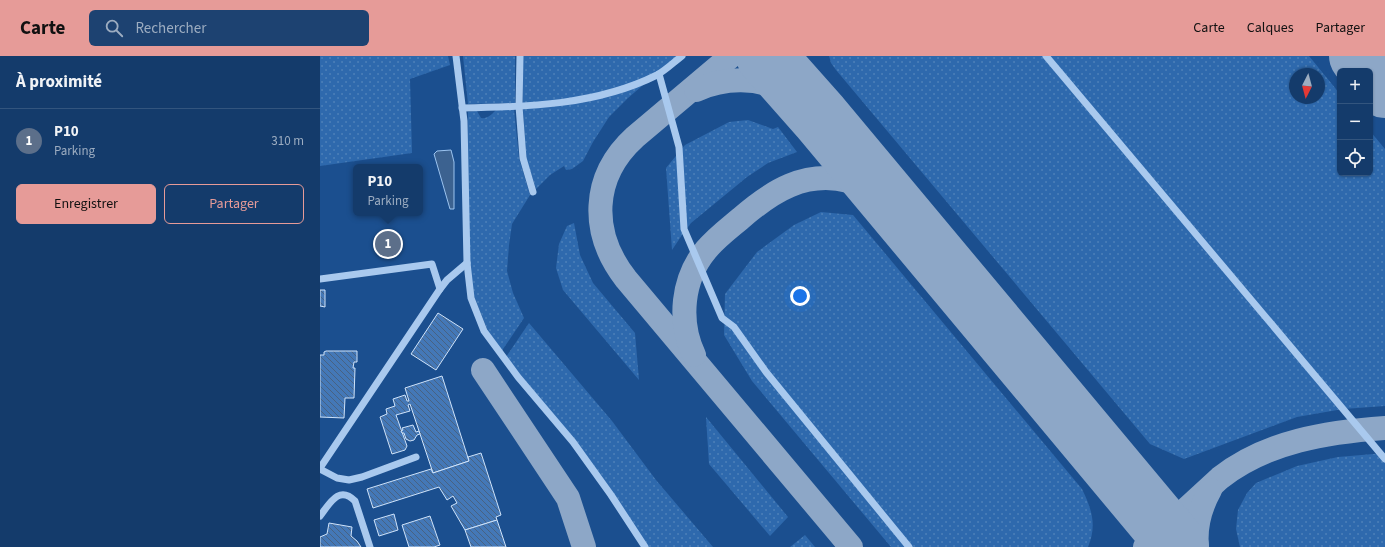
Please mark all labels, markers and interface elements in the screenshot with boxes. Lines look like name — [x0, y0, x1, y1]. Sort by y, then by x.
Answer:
search box — [89, 10, 369, 46]
text: Carte — [20, 15, 65, 42]
icon: search — [103, 17, 125, 39]
text: Rechercher — [135, 18, 206, 39]
text: Carte — [1193, 18, 1225, 38]
text: Calques — [1247, 18, 1294, 38]
text: Partager — [1316, 18, 1365, 38]
north arrow — [1289, 68, 1325, 104]
map controls — [1337, 68, 1373, 176]
button: + — [1337, 68, 1373, 104]
text: À proximité — [16, 70, 102, 94]
button: − — [1337, 104, 1373, 140]
text: P10 — [54, 121, 79, 142]
text: 1 — [26, 132, 32, 150]
text: 310 m — [271, 132, 304, 150]
button: locate — [1337, 140, 1373, 176]
text: Parking — [54, 142, 95, 160]
popup — [353, 164, 423, 216]
text: P10 — [367, 171, 392, 192]
button: Enregistrer — [16, 184, 156, 224]
button: Partager — [164, 184, 304, 224]
text: Parking — [367, 192, 409, 210]
pin: 1 — [375, 229, 401, 259]
your location — [790, 286, 810, 306]

